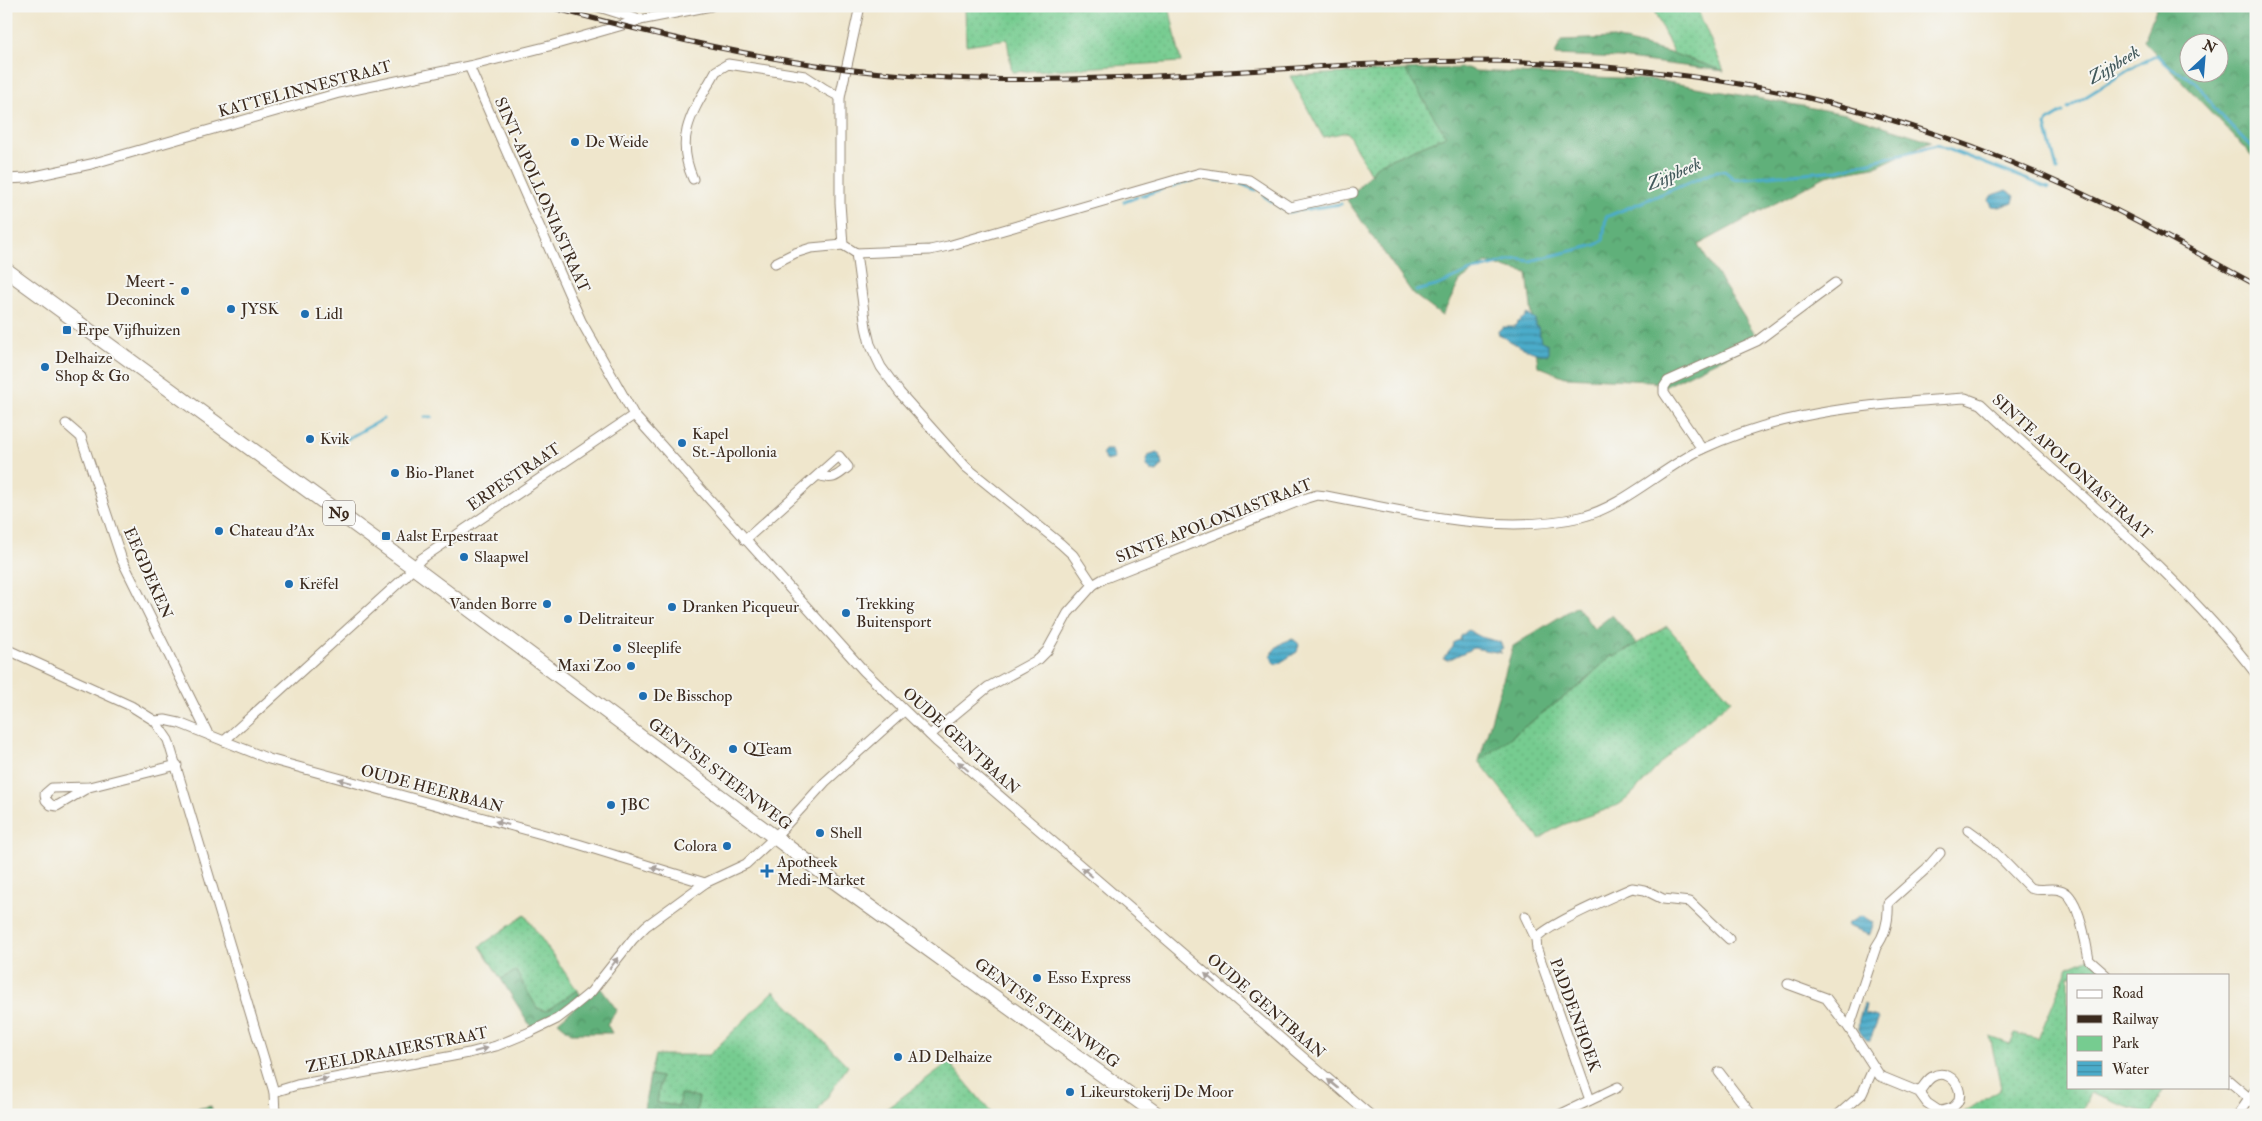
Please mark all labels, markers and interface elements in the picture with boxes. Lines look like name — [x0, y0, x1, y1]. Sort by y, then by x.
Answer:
north arrow — [2180, 32, 2230, 82]
text: N — [2199, 36, 2219, 57]
water label: Zijpbeek — [2083, 41, 2144, 90]
street label: KATTELINNESTRAAT — [216, 56, 394, 122]
street label: SINT-APOLLONIASTRAAT — [490, 94, 594, 296]
place label: De Weide — [585, 132, 649, 152]
marker: De Weide — [569, 136, 581, 148]
water label: Zijpbeek — [1642, 152, 1705, 196]
place label: Meert - Deconinck — [106, 272, 175, 310]
marker: Meert - Deconinck — [179, 285, 191, 297]
place label: JYSK — [240, 299, 280, 320]
marker: JYSK — [225, 303, 237, 315]
place label: Lidl — [315, 304, 343, 324]
marker: Lidl — [299, 308, 311, 320]
place label: Erpe Vijfhuizen — [77, 320, 180, 341]
marker: Erpe Vijfhuizen — [61, 324, 73, 336]
place label: Delhaize Shop & Go — [55, 348, 130, 387]
marker: Delhaize Shop & Go — [39, 361, 51, 373]
street label: SINTE APOLONIASTRAAT — [1988, 390, 2156, 544]
place label: Kapel St.-Apollonia — [692, 424, 777, 463]
place label: Kvik — [320, 429, 350, 449]
marker: Kvik — [304, 433, 316, 445]
marker: Kapel St.-Apollonia — [676, 437, 688, 449]
street label: ERPESTRAAT — [464, 439, 564, 515]
place label: Bio-Planet — [405, 463, 474, 483]
marker: Bio-Planet — [389, 467, 401, 479]
street label: SINTE APOLONIASTRAAT — [1113, 474, 1315, 568]
road number: N9 — [323, 500, 355, 526]
place label: Chateau d'Ax — [229, 521, 314, 541]
street label: EEGDEKEN — [119, 524, 177, 622]
marker: Chateau d'Ax — [213, 525, 225, 537]
place label: Aalst Erpestraat — [395, 526, 498, 547]
marker: Aalst Erpestraat — [380, 530, 392, 542]
place label: Slaapwel — [474, 547, 529, 568]
marker: Slaapwel — [458, 551, 470, 563]
place label: Krëfel — [299, 574, 339, 594]
marker: Krëfel — [283, 578, 295, 590]
place label: Vanden Borre — [449, 594, 537, 614]
place label: Trekking Buitensport — [856, 594, 931, 633]
place label: Dranken Picqueur — [682, 597, 799, 617]
marker: Vanden Borre — [541, 598, 553, 610]
marker: Dranken Picqueur — [666, 601, 678, 613]
marker: Trekking Buitensport — [840, 607, 852, 619]
place label: Delitraiteur — [578, 609, 654, 629]
marker: Delitraiteur — [562, 613, 574, 625]
place label: Sleeplife — [627, 638, 682, 659]
marker: Sleeplife — [611, 642, 623, 654]
place label: Maxi Zoo — [557, 656, 621, 676]
marker: Maxi Zoo — [625, 660, 637, 672]
street label: OUDE GENTBAAN — [898, 683, 1024, 799]
place label: De Bisschop — [653, 686, 732, 707]
marker: De Bisschop — [637, 690, 649, 702]
street label: GENTSE STEENWEG — [644, 714, 796, 834]
place label: QTeam — [743, 739, 793, 759]
marker: QTeam — [727, 743, 739, 755]
street label: OUDE HEERBAAN — [359, 760, 506, 818]
one-way arrow — [957, 760, 970, 771]
one-way arrow — [337, 777, 352, 785]
place label: JBC — [620, 795, 650, 816]
marker: JBC — [605, 799, 617, 811]
one-way arrow — [494, 819, 510, 827]
place label: Shell — [830, 823, 862, 843]
marker: Shell — [814, 827, 826, 839]
place label: Colora — [673, 836, 717, 856]
marker: Colora — [721, 840, 733, 852]
place label: Apotheek Medi-Market — [776, 852, 865, 890]
one-way arrow — [650, 865, 665, 873]
marker: Apotheek Medi-Market — [761, 865, 773, 877]
one-way arrow — [1080, 866, 1093, 877]
street label: OUDE GENTBAAN — [1203, 949, 1330, 1063]
street label: GENTSE STEENWEG — [971, 954, 1123, 1072]
street label: PADDENHOEK — [1545, 956, 1605, 1075]
one-way arrow — [608, 957, 619, 970]
place label: Esso Express — [1047, 968, 1131, 989]
marker: Esso Express — [1031, 972, 1043, 984]
one-way arrow — [1203, 972, 1216, 983]
legend — [2067, 974, 2230, 1088]
text: Road — [2112, 984, 2144, 1003]
text: Railway — [2112, 1010, 2159, 1029]
street label: ZEELDRAAIERSTRAAT — [304, 1023, 490, 1077]
text: Park — [2112, 1034, 2139, 1053]
one-way arrow — [474, 1045, 489, 1053]
place label: AD Delhaize — [907, 1047, 992, 1067]
marker: AD Delhaize — [892, 1051, 904, 1063]
text: Water — [2111, 1060, 2149, 1079]
one-way arrow — [314, 1076, 330, 1084]
one-way arrow — [1327, 1078, 1340, 1089]
place label: Likeurstokerij De Moor — [1080, 1082, 1233, 1102]
marker: Likeurstokerij De Moor — [1064, 1086, 1076, 1098]

